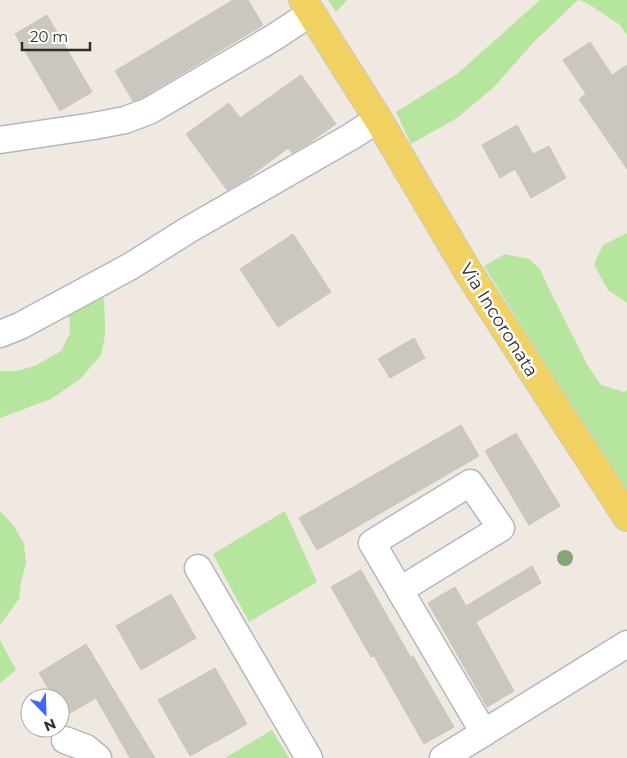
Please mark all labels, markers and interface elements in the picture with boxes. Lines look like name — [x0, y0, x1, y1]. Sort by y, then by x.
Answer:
scale bar — [22, 20, 90, 52]
text: 20 m — [30, 27, 68, 46]
street label: Via Incoronata — [455, 259, 543, 381]
north arrow — [20, 688, 70, 738]
text: N — [41, 714, 59, 735]

